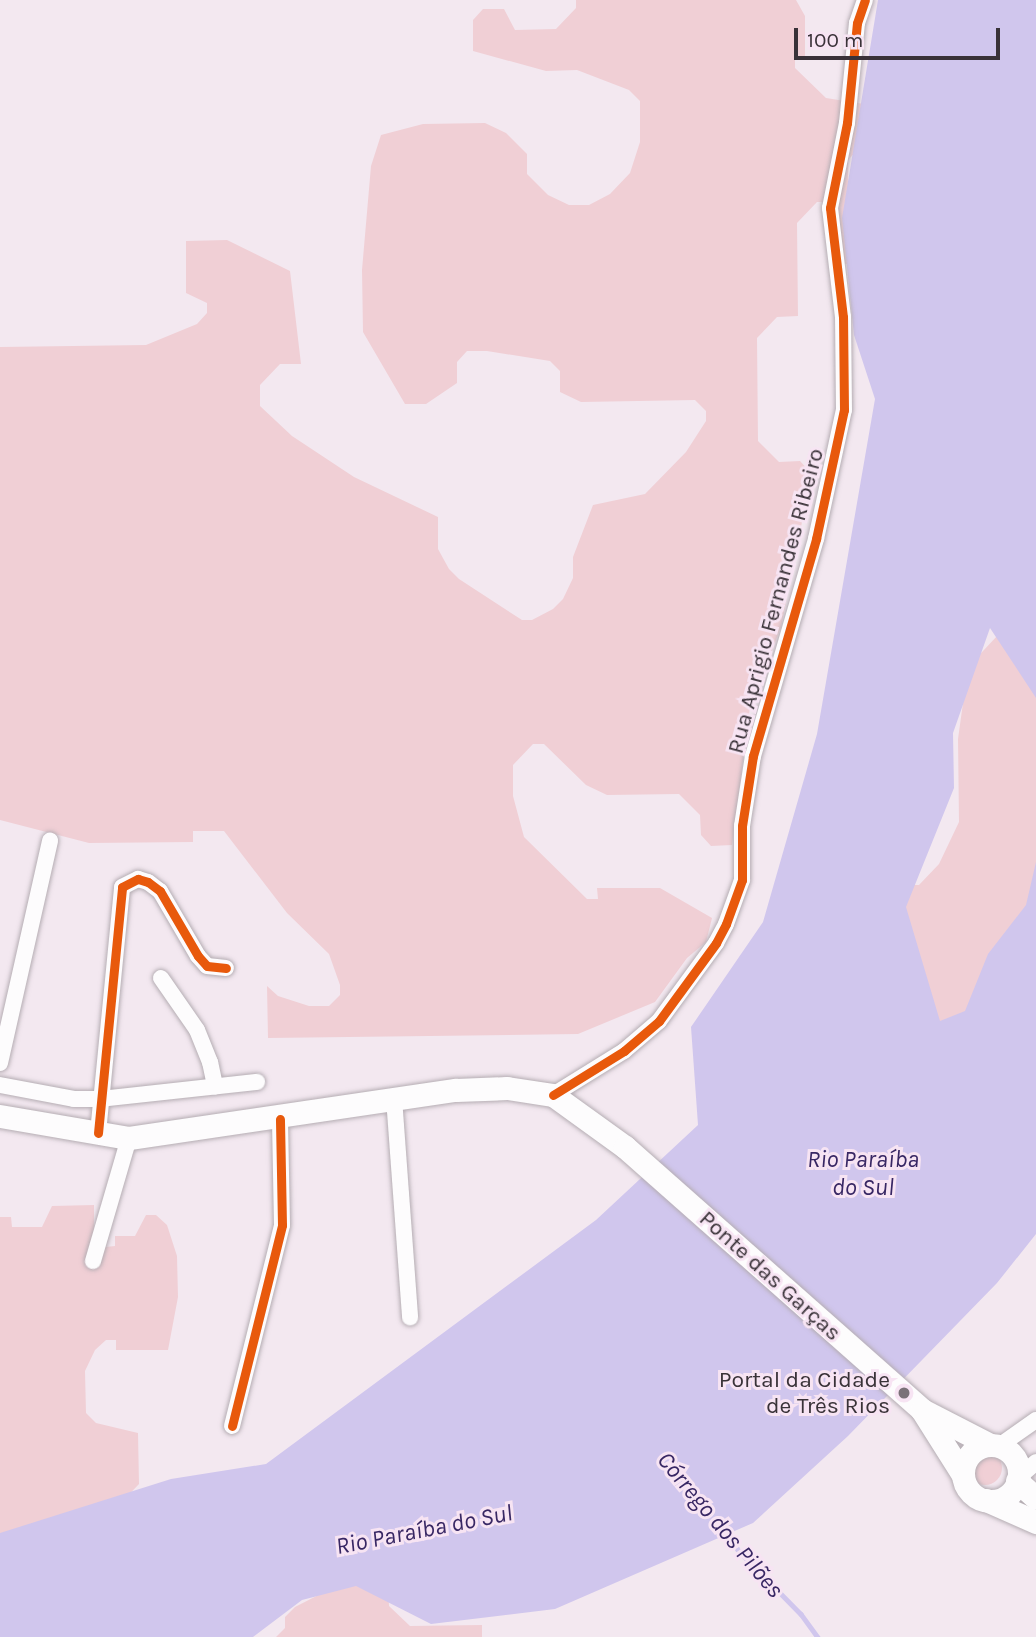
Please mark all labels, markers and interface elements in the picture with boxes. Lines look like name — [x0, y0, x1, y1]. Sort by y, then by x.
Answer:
scale bar — [798, 14, 1004, 58]
text: 100 m — [807, 28, 864, 52]
street label: Rua Aprigio Fernandes Ribeiro — [722, 445, 830, 757]
water label: Rio Paraíba do Sul — [807, 1146, 919, 1202]
street label: Ponte das Garças — [693, 1205, 847, 1347]
place label: Portal da Cidade de Três Rios — [719, 1366, 890, 1420]
marker: Portal da Cidade de Três Rios — [896, 1385, 912, 1401]
water label: Córrego dos Pilões — [651, 1446, 789, 1604]
water label: Rio Paraíba do Sul — [333, 1499, 515, 1561]

